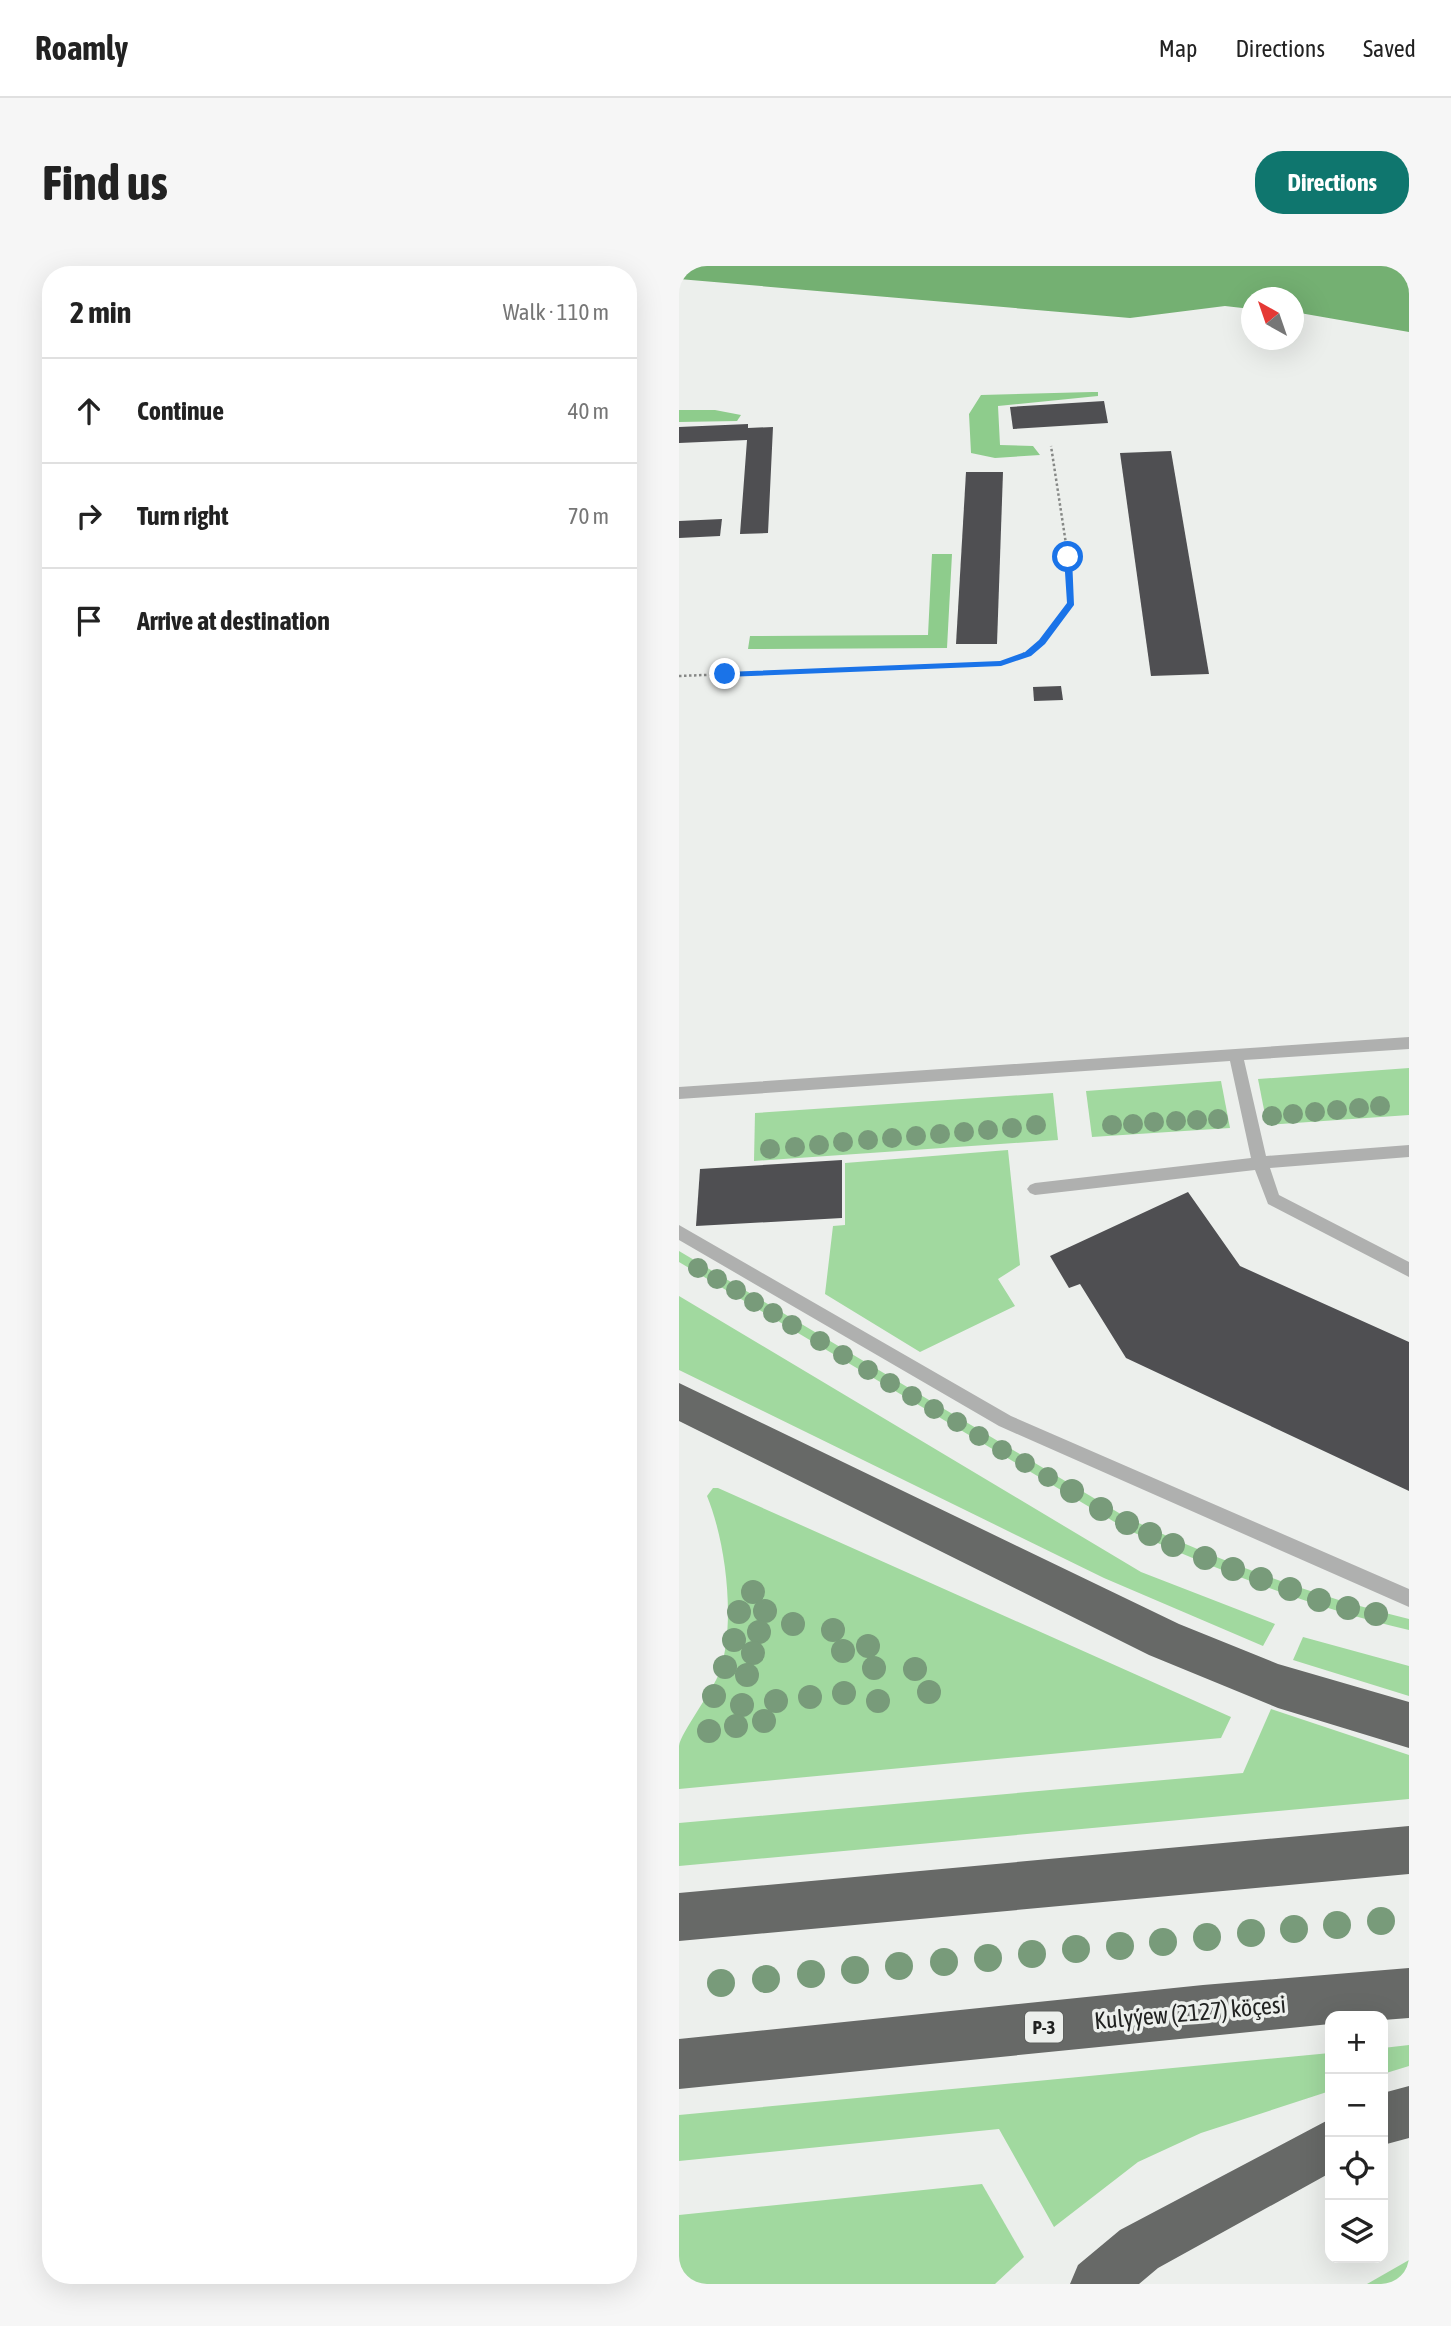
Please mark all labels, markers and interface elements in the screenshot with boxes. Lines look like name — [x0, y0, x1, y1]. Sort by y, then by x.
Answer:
text: Roamly — [35, 29, 128, 67]
text: Map — [1159, 35, 1197, 62]
text: Directions — [1235, 35, 1325, 62]
text: Saved — [1363, 35, 1416, 62]
button: Directions — [1255, 151, 1409, 214]
text: Find us — [42, 154, 168, 210]
north arrow — [1241, 287, 1304, 350]
text: 2 min — [70, 295, 131, 329]
text: Walk · 110 m — [503, 299, 609, 325]
icon: ahead — [70, 392, 108, 430]
text: Continue — [137, 396, 224, 426]
text: 40 m — [568, 398, 609, 424]
icon: right — [70, 497, 108, 535]
text: Turn right — [137, 501, 228, 531]
text: 70 m — [568, 503, 609, 529]
route start — [1052, 541, 1083, 572]
icon: arrive — [70, 602, 108, 640]
text: Arrive at destination — [137, 606, 330, 636]
route end — [709, 658, 740, 689]
street label: Kulyýew (2127) köçesi — [1093, 1991, 1287, 2034]
map controls — [1325, 2011, 1388, 2263]
button: + — [1325, 2011, 1388, 2074]
road number: P-3 — [1025, 2012, 1063, 2043]
button: − — [1325, 2074, 1388, 2137]
button: locate — [1325, 2137, 1388, 2200]
button: layers — [1325, 2200, 1388, 2263]

